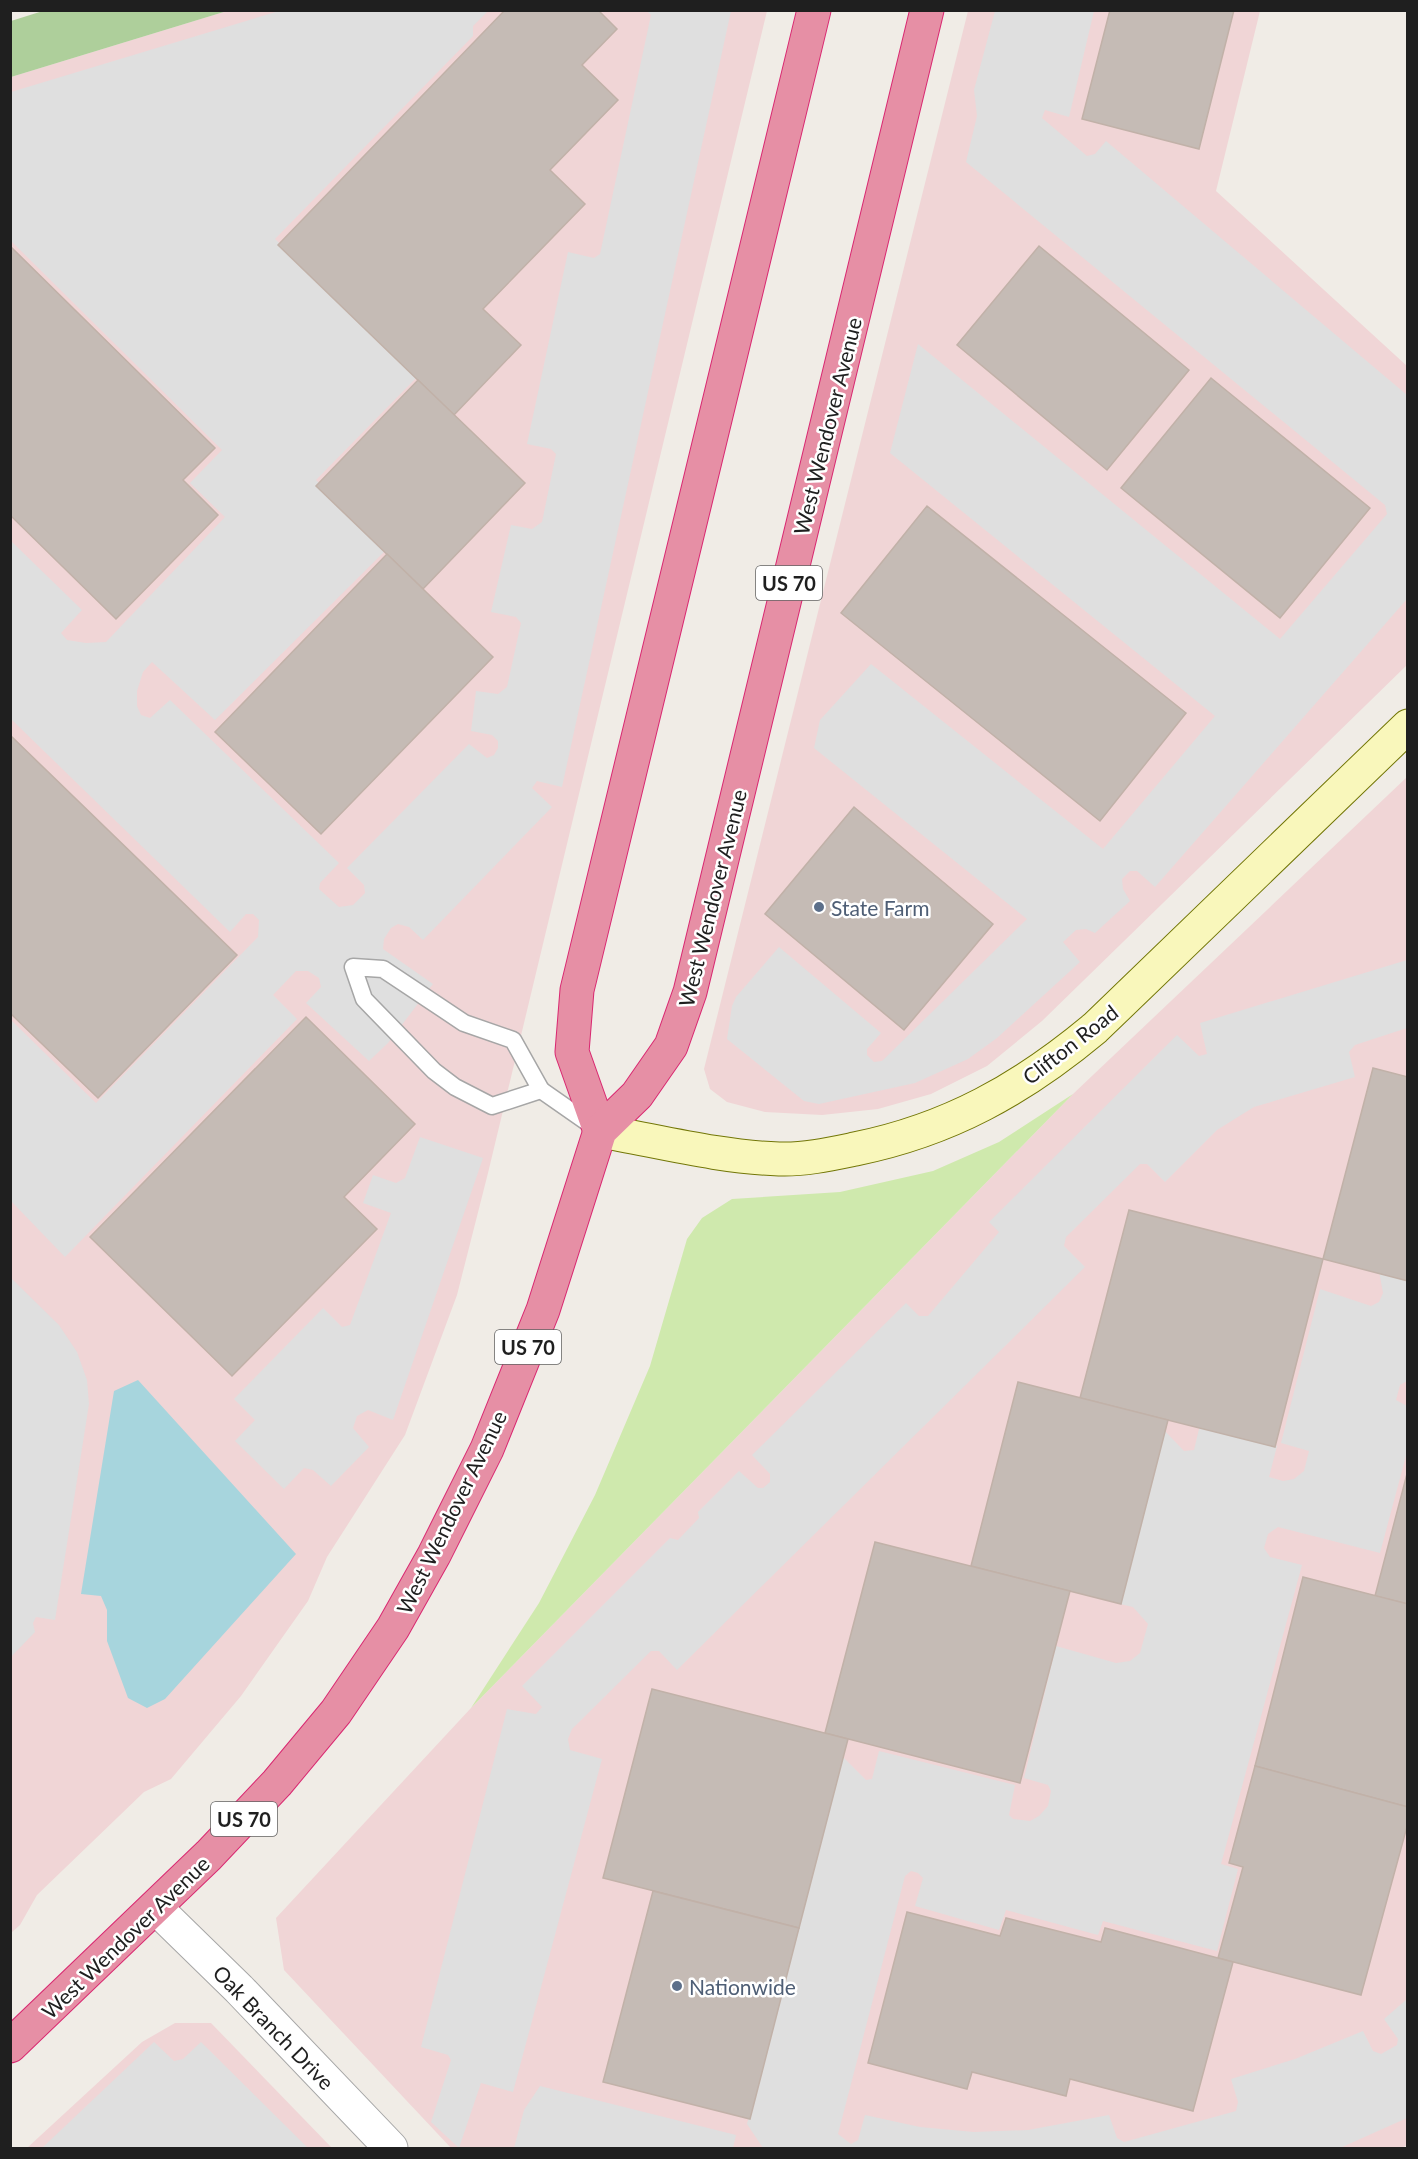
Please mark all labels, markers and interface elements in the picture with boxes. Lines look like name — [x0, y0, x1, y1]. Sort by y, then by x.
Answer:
street label: West Wendover Avenue — [788, 315, 866, 537]
road number: US 70 — [756, 566, 822, 600]
street label: West Wendover Avenue — [673, 787, 751, 1009]
place label: State Farm — [831, 895, 929, 920]
marker: State Farm — [812, 900, 826, 914]
street label: Clifton Road — [1017, 999, 1123, 1089]
road number: US 70 — [495, 1330, 561, 1364]
street label: West Wendover Avenue — [391, 1406, 511, 1618]
road number: US 70 — [211, 1802, 277, 1836]
street label: West Wendover Avenue — [36, 1851, 214, 2023]
street label: Oak Branch Drive — [208, 1960, 340, 2094]
place label: Nationwide — [689, 1974, 796, 1999]
marker: Nationwide — [670, 1979, 684, 1993]

